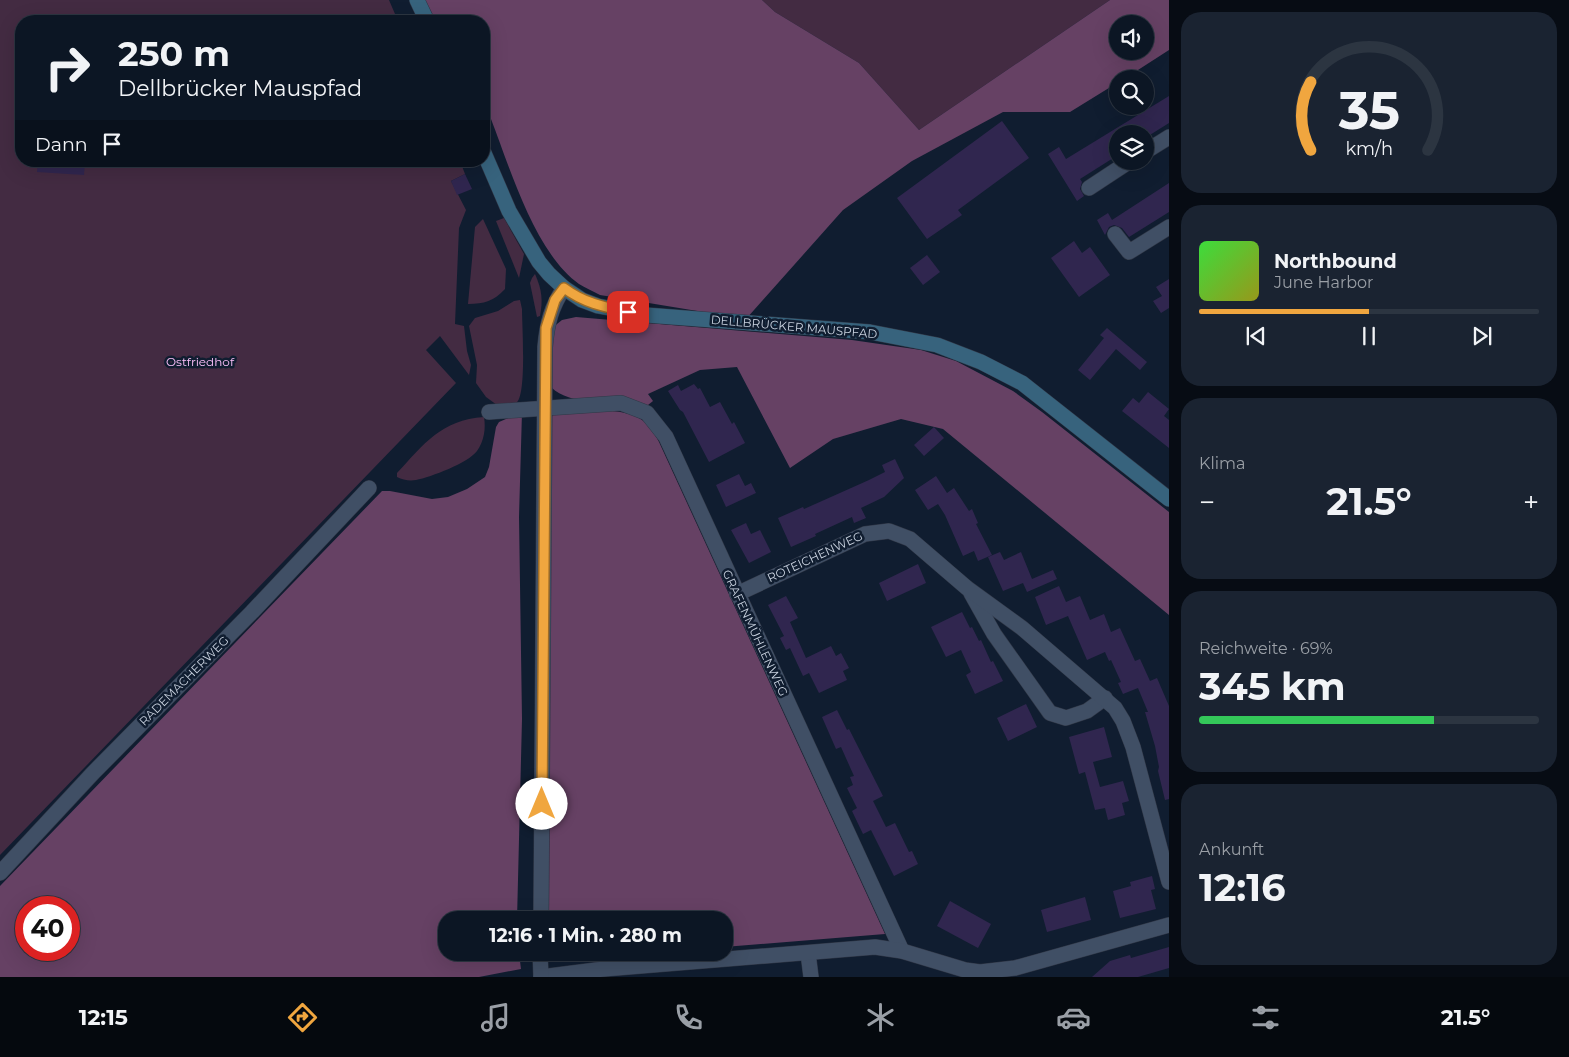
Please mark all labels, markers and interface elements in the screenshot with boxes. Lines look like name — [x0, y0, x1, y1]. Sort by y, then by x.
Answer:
map controls — [1109, 15, 1154, 170]
button: sound — [1109, 15, 1154, 60]
text: 250 m — [118, 32, 230, 75]
icon: right — [35, 35, 100, 100]
button: search — [1109, 70, 1154, 115]
text: Dellbrücker Mauspfad — [118, 75, 362, 102]
text: 35 — [1337, 79, 1400, 142]
button: layers — [1109, 125, 1154, 170]
icon: arrive — [98, 130, 126, 158]
text: Dann — [35, 133, 88, 156]
text: km/h — [1345, 138, 1393, 159]
text: Northbound — [1274, 250, 1397, 273]
text: June Harbor — [1274, 273, 1373, 292]
pin — [607, 291, 649, 333]
icon: arrive — [614, 298, 642, 326]
street label: DELLBRÜCKER MAUSPFAD — [710, 312, 878, 341]
icon: previous — [1242, 322, 1270, 350]
icon: pause — [1355, 322, 1383, 350]
icon: next — [1468, 322, 1496, 350]
park label: Ostfriedhof — [166, 354, 235, 369]
text: Klima — [1199, 454, 1245, 473]
text: 21.5° — [1326, 478, 1412, 525]
text: − — [1199, 485, 1215, 519]
text: + — [1523, 485, 1539, 519]
street label: ROTEICHENWEG — [765, 528, 865, 585]
street label: GRAFENMÜHLENWEG — [720, 567, 791, 698]
street label: RADEMACHERWEG — [136, 633, 232, 729]
text: Reichweite · 69% — [1199, 639, 1333, 658]
text: 345 km — [1199, 663, 1346, 710]
position arrow — [515, 777, 567, 829]
text: Ankunft — [1199, 840, 1264, 859]
text: 12:16 — [1199, 864, 1285, 911]
speed limit sign: 40 — [15, 896, 80, 961]
text: 12:16 · 1 Min. · 280 m — [489, 924, 682, 947]
icon: directions — [285, 1000, 320, 1035]
icon: music — [478, 1000, 513, 1035]
icon: phone — [671, 1000, 706, 1035]
icon: climate — [863, 1000, 898, 1035]
icon: car — [1056, 1000, 1091, 1035]
icon: filters — [1248, 1000, 1283, 1035]
text: 12:15 — [79, 1004, 128, 1031]
text: 21.5° — [1441, 1004, 1490, 1031]

